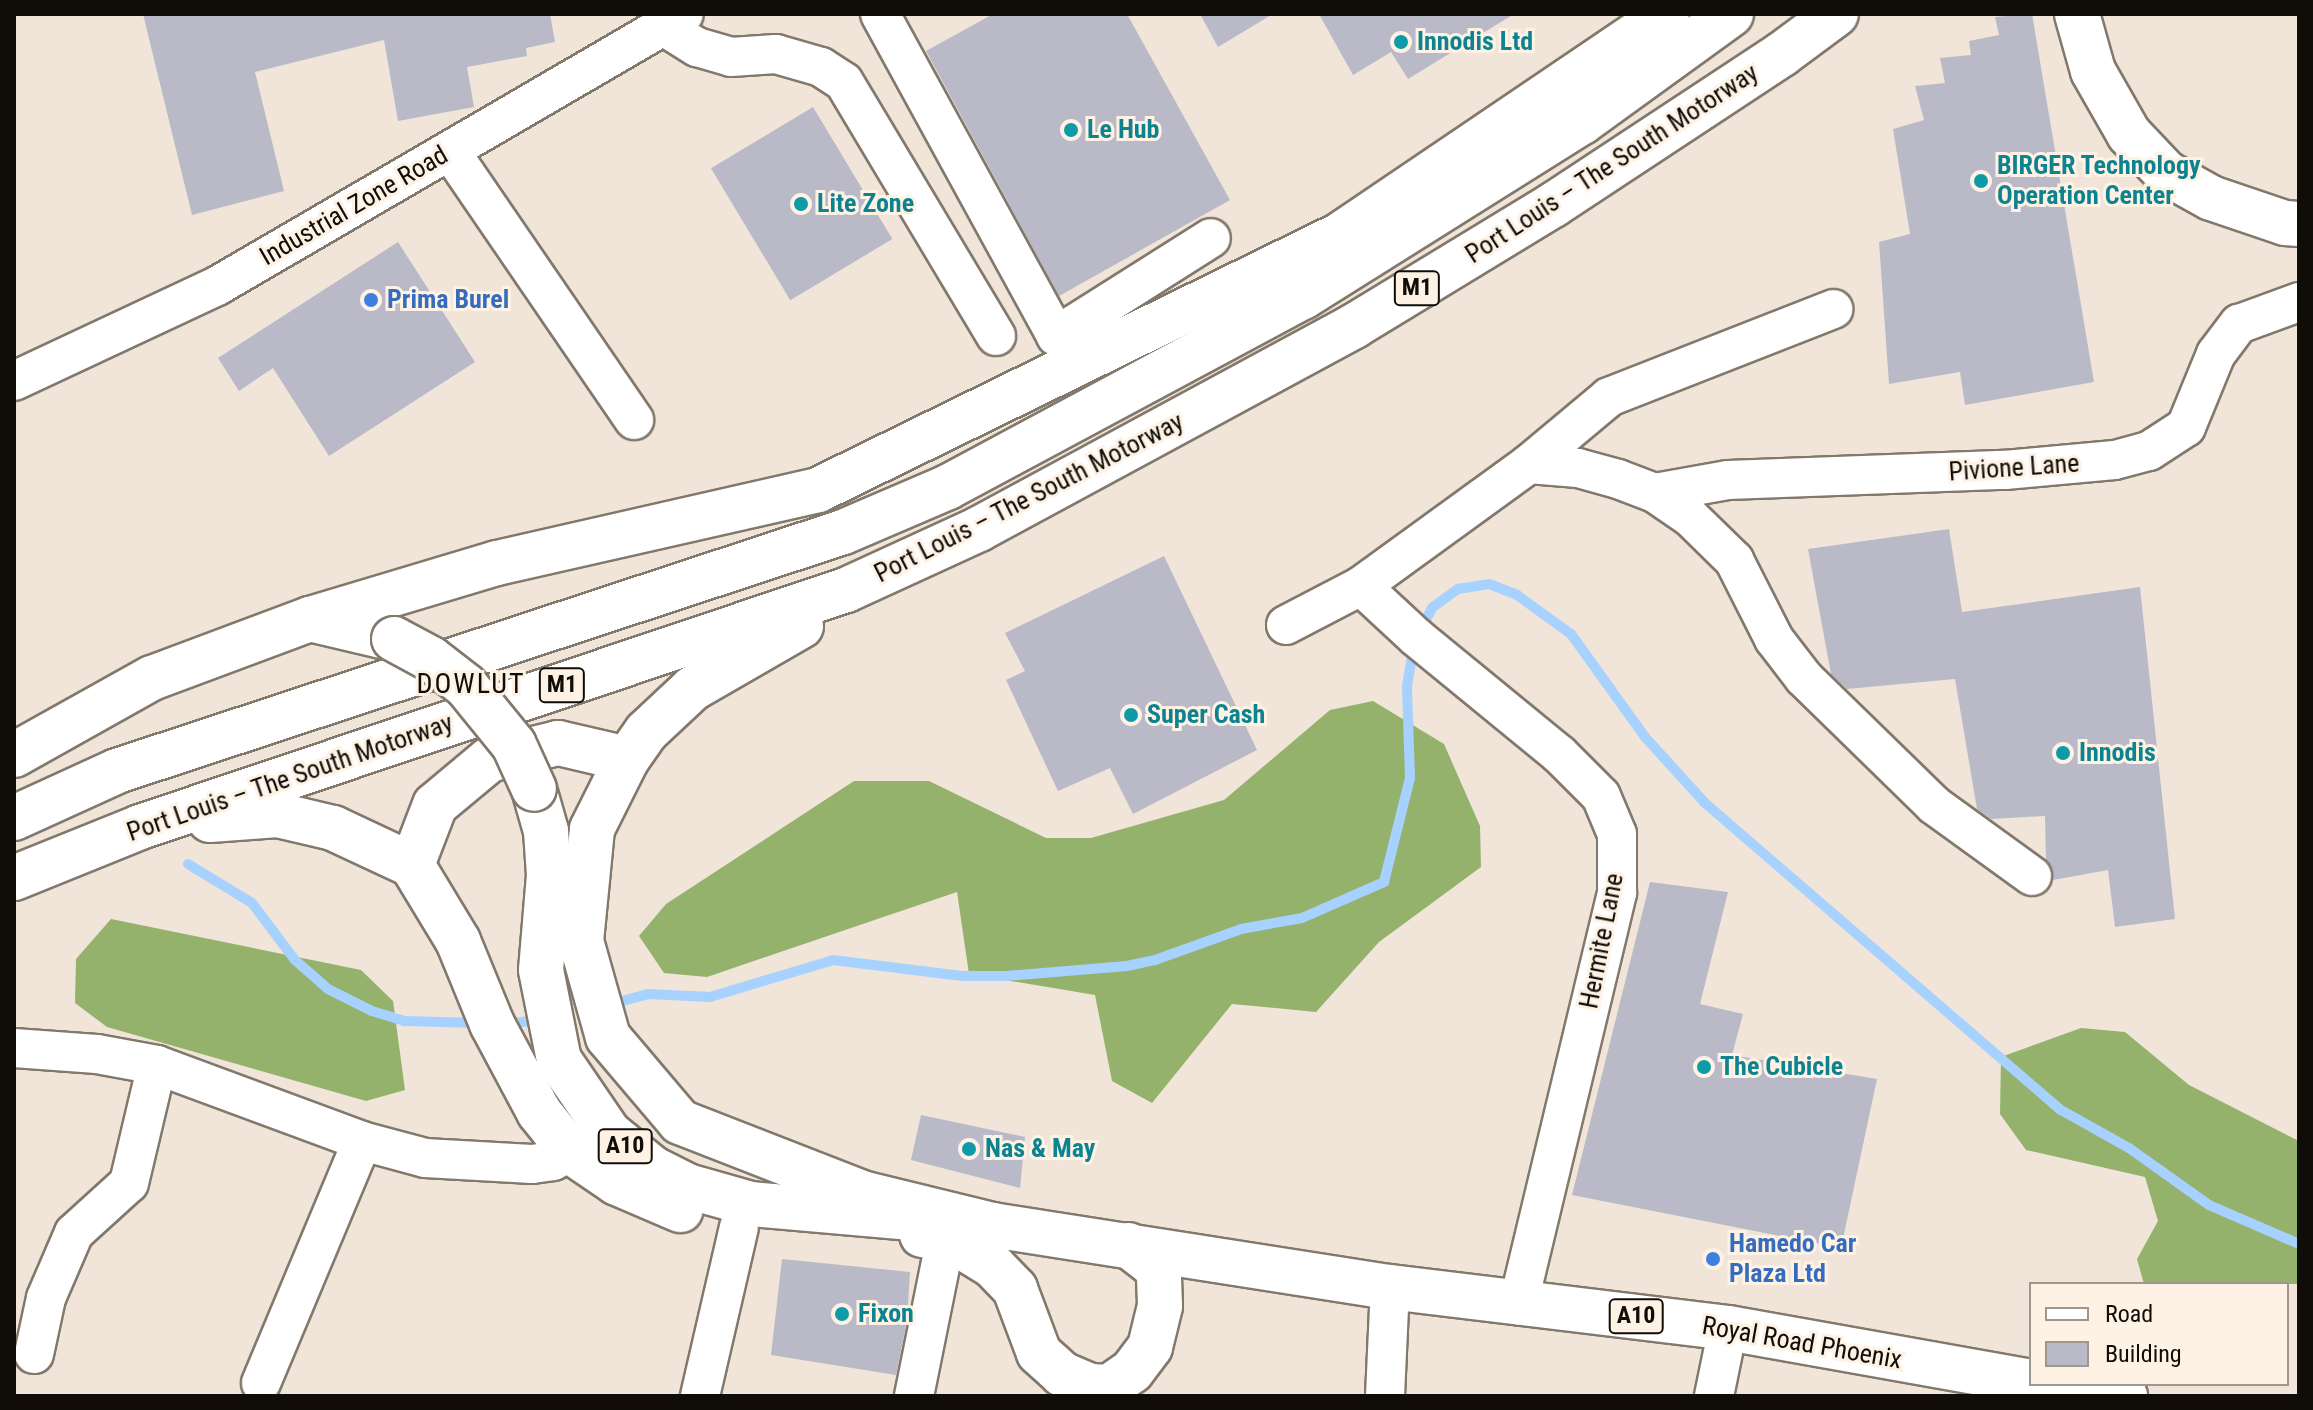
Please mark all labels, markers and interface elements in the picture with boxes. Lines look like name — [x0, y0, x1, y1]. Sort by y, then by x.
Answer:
place label: Innodis Ltd — [1417, 26, 1533, 58]
marker: Innodis Ltd — [1392, 33, 1410, 51]
street label: Port Louis – The South Motorway — [1460, 58, 1764, 270]
place label: Le Hub — [1087, 114, 1159, 146]
marker: Le Hub — [1062, 121, 1080, 139]
street label: Industrial Zone Road — [255, 140, 453, 272]
place label: BIRGER Technology Operation Center — [1997, 150, 2201, 212]
marker: BIRGER Technology Operation Center — [1972, 172, 1990, 190]
place label: Lite Zone — [817, 188, 914, 220]
marker: Lite Zone — [792, 195, 810, 213]
road number: M1 — [1393, 268, 1441, 308]
place label: Prima Burel — [387, 284, 509, 316]
marker: Prima Burel — [362, 291, 380, 309]
street label: Port Louis – The South Motorway — [869, 406, 1189, 590]
street label: Pivione Lane — [1948, 448, 2080, 488]
road number: M1 — [538, 665, 586, 705]
district label: DOWLUT — [416, 667, 526, 701]
place label: Super Cash — [1147, 699, 1265, 731]
marker: Super Cash — [1122, 706, 1140, 724]
street label: Port Louis – The South Motorway — [123, 707, 457, 849]
place label: Innodis — [2079, 737, 2156, 769]
marker: Innodis — [2054, 744, 2072, 762]
street label: Hermite Lane — [1574, 871, 1630, 1011]
place label: The Cubicle — [1720, 1051, 1843, 1083]
marker: The Cubicle — [1695, 1058, 1713, 1076]
road number: A10 — [597, 1126, 653, 1166]
place label: Nas & May — [985, 1133, 1095, 1165]
marker: Nas & May — [960, 1140, 978, 1158]
place label: Hamedo Car Plaza Ltd — [1729, 1228, 1856, 1290]
marker: Hamedo Car Plaza Ltd — [1704, 1250, 1722, 1268]
legend — [2029, 1282, 2289, 1386]
road number: A10 — [1608, 1296, 1664, 1336]
place label: Fixon — [858, 1298, 914, 1330]
text: Road — [2105, 1300, 2153, 1328]
marker: Fixon — [833, 1305, 851, 1323]
street label: Royal Road Phoenix — [1700, 1310, 1904, 1376]
text: Building — [2105, 1340, 2182, 1368]

